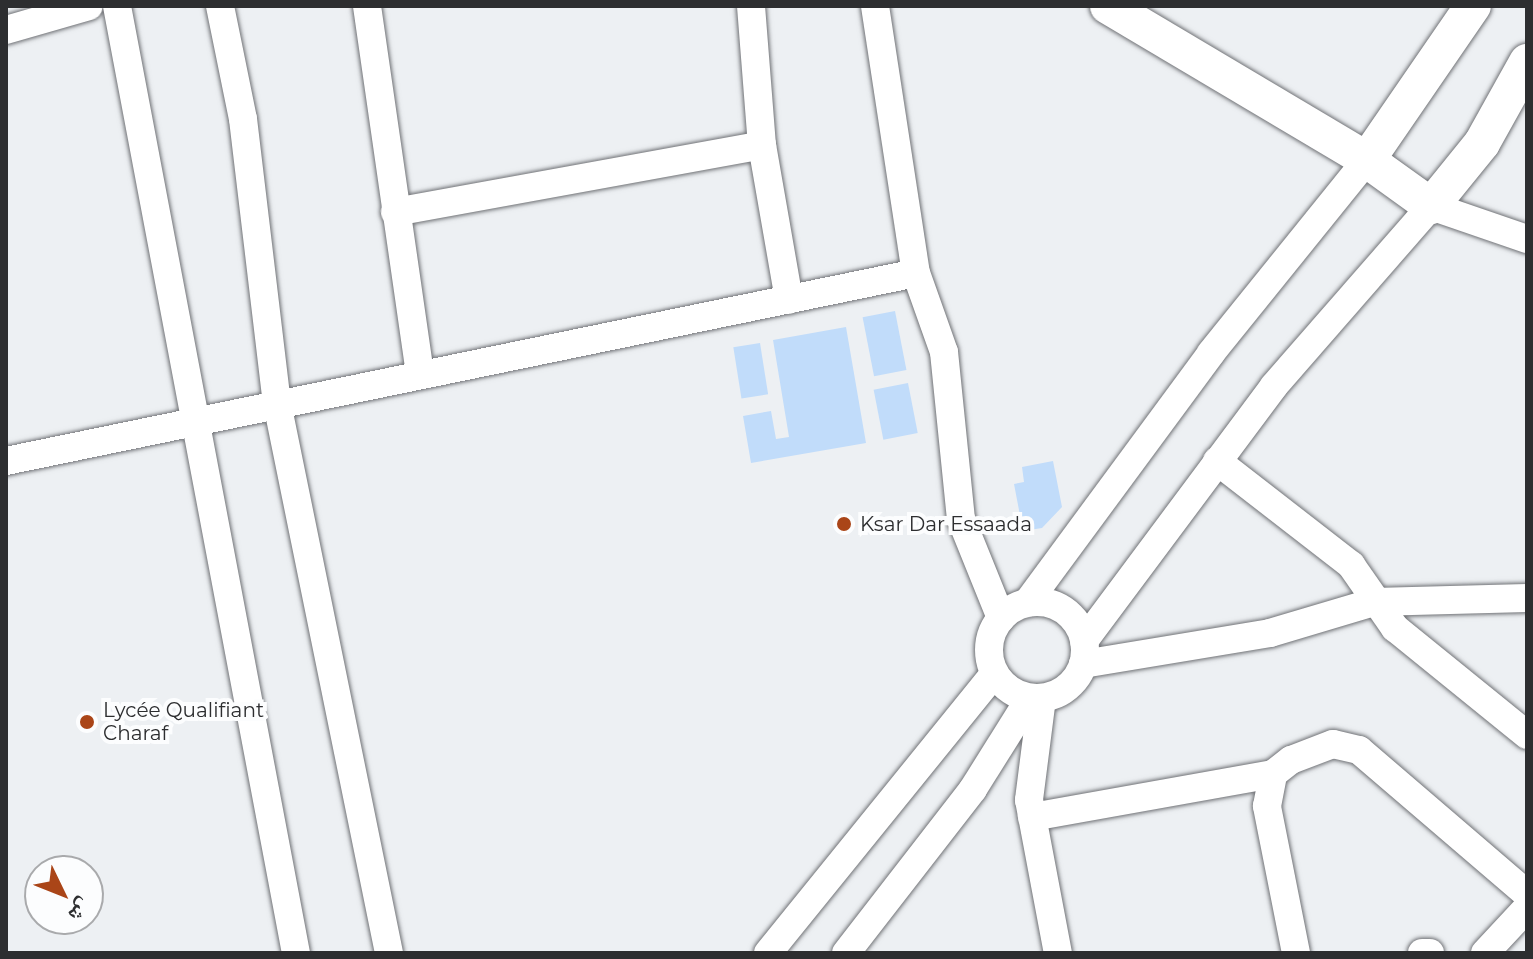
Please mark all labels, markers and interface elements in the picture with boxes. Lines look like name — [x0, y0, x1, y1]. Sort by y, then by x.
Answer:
place label: Ksar Dar Essaada — [860, 512, 1032, 536]
marker: Ksar Dar Essaada — [835, 515, 853, 533]
place label: Lycée Qualifiant Charaf — [103, 698, 264, 745]
marker: Lycée Qualifiant Charaf — [78, 713, 96, 731]
north arrow — [24, 855, 104, 935]
text: ش — [63, 893, 98, 928]

